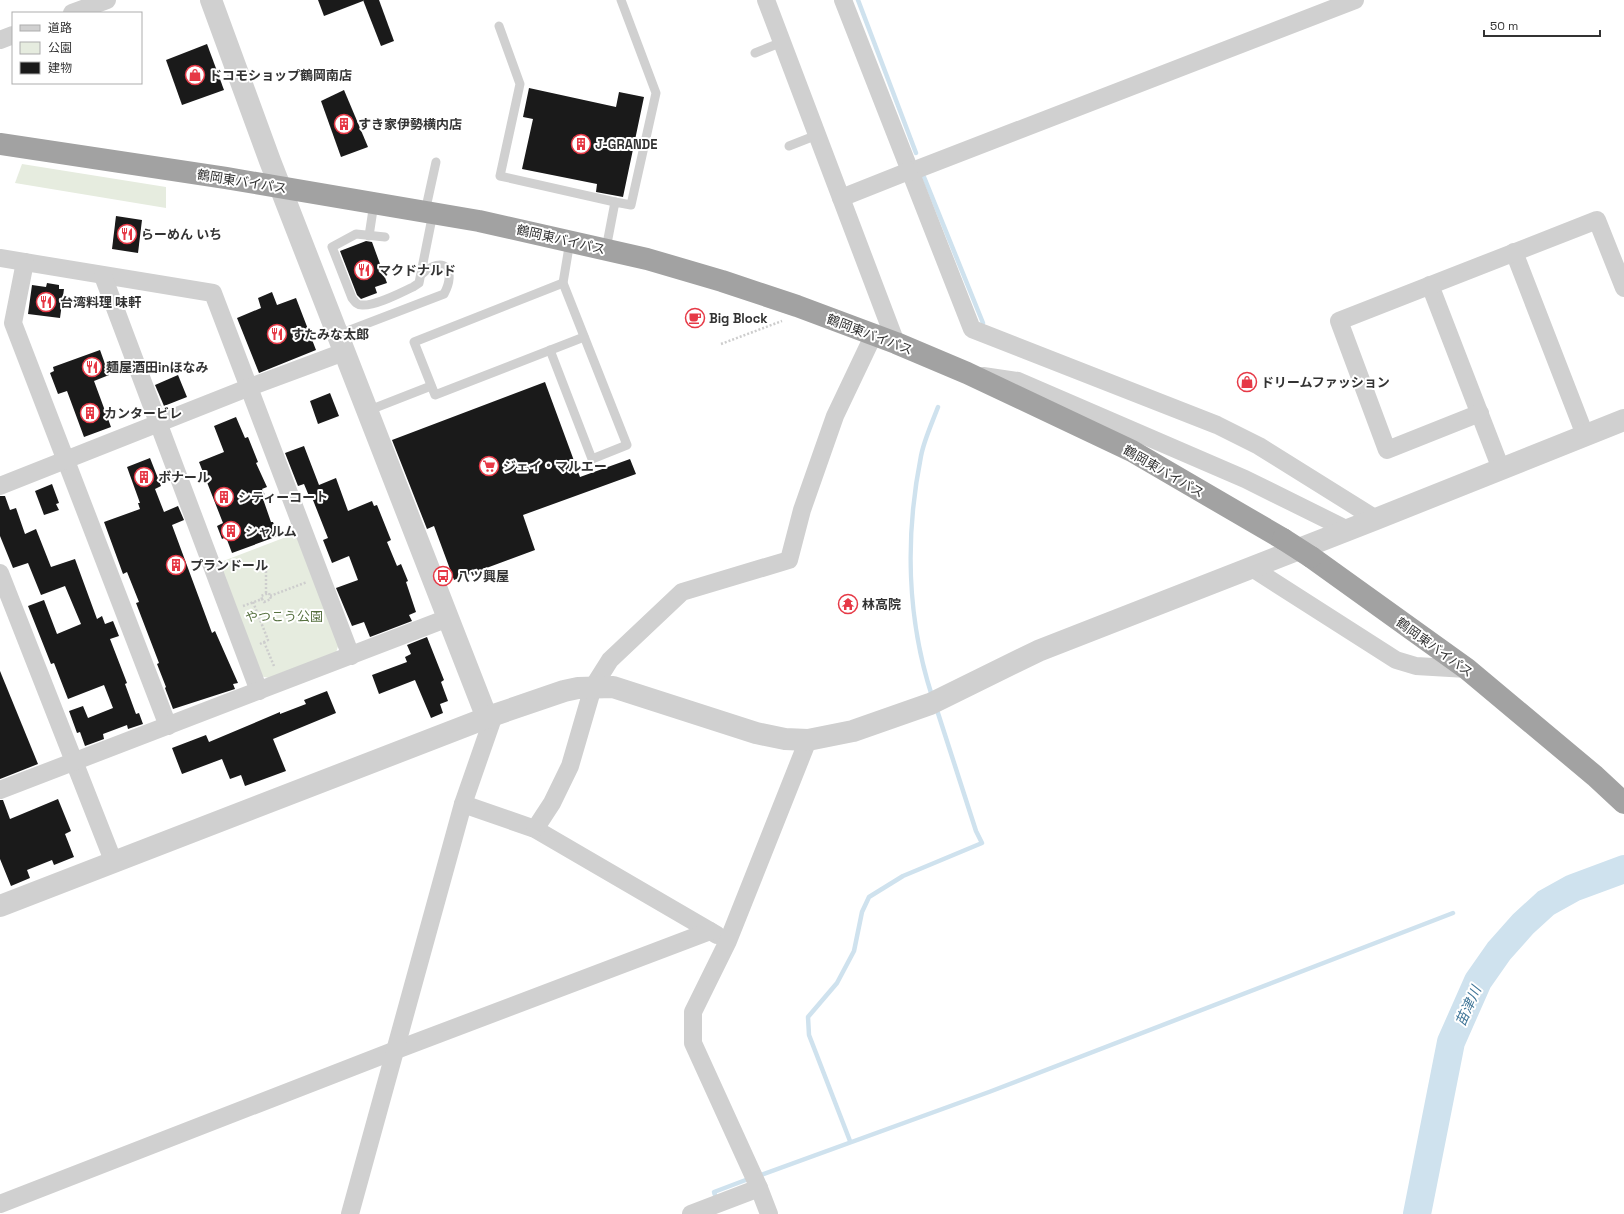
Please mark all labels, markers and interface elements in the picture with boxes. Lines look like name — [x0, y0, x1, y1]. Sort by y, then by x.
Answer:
legend — [12, 12, 142, 84]
scale bar — [1484, 12, 1600, 38]
text: 50 m — [1490, 18, 1518, 34]
text: 道路 — [48, 20, 72, 36]
text: 公園 — [48, 40, 72, 56]
text: 建物 — [48, 60, 72, 76]
shop icon: ドコモショップ鶴岡南店 — [184, 64, 206, 86]
place label: ドコモショップ鶴岡南店 — [209, 67, 352, 84]
building icon: すき家伊勢横内店 — [333, 113, 355, 135]
place label: すき家伊勢横内店 — [358, 116, 462, 133]
building icon: J-GRANDE — [570, 133, 592, 155]
place label: J-GRANDE — [595, 136, 657, 153]
street label: 鶴岡東バイパス — [196, 166, 288, 197]
street label: 鶴岡東バイパス — [515, 221, 607, 258]
restaurant icon: らーめん いち — [116, 223, 138, 245]
place label: らーめん いち — [141, 226, 222, 243]
restaurant icon: マクドナルド — [353, 259, 375, 281]
place label: マクドナルド — [378, 262, 456, 279]
restaurant icon: 台湾料理 味軒 — [35, 291, 57, 313]
place label: 台湾料理 味軒 — [60, 294, 141, 311]
cafe icon: Big Block — [684, 307, 706, 329]
place label: Big Block — [709, 310, 768, 327]
street label: 鶴岡東バイパス — [824, 310, 915, 359]
restaurant icon: すたみな太郎 — [266, 323, 288, 345]
place label: すたみな太郎 — [291, 326, 369, 343]
restaurant icon: 麺屋酒田inほなみ — [81, 356, 103, 378]
place label: 麺屋酒田inほなみ — [106, 359, 208, 376]
shop icon: ドリームファッション — [1236, 371, 1258, 393]
place label: ドリームファッション — [1261, 374, 1390, 391]
building icon: カンタービレ — [79, 402, 101, 424]
place label: カンタービレ — [104, 405, 182, 422]
street label: 鶴岡東バイパス — [1120, 441, 1207, 501]
supermarket icon: ジェイ・マルエー — [478, 455, 500, 477]
place label: ジェイ・マルエー — [503, 458, 607, 475]
building icon: ボナール — [133, 466, 155, 488]
place label: ボナール — [158, 469, 210, 486]
building icon: シティーコート — [213, 486, 235, 508]
place label: シティーコート — [238, 489, 328, 506]
building icon: シャルム — [220, 520, 242, 542]
place label: シャルム — [245, 523, 297, 540]
building icon: プランドール — [165, 554, 187, 576]
place label: プランドール — [190, 557, 268, 574]
bus stop icon: 八ツ興屋 — [432, 565, 454, 587]
place label: 八ツ興屋 — [457, 568, 509, 585]
temple icon: 林高院 — [837, 593, 859, 615]
place label: 林高院 — [862, 596, 901, 613]
park label: やつこう公園 — [245, 608, 323, 625]
street label: 鶴岡東バイパス — [1393, 614, 1476, 681]
water label: 苗津川 — [1451, 981, 1486, 1029]

